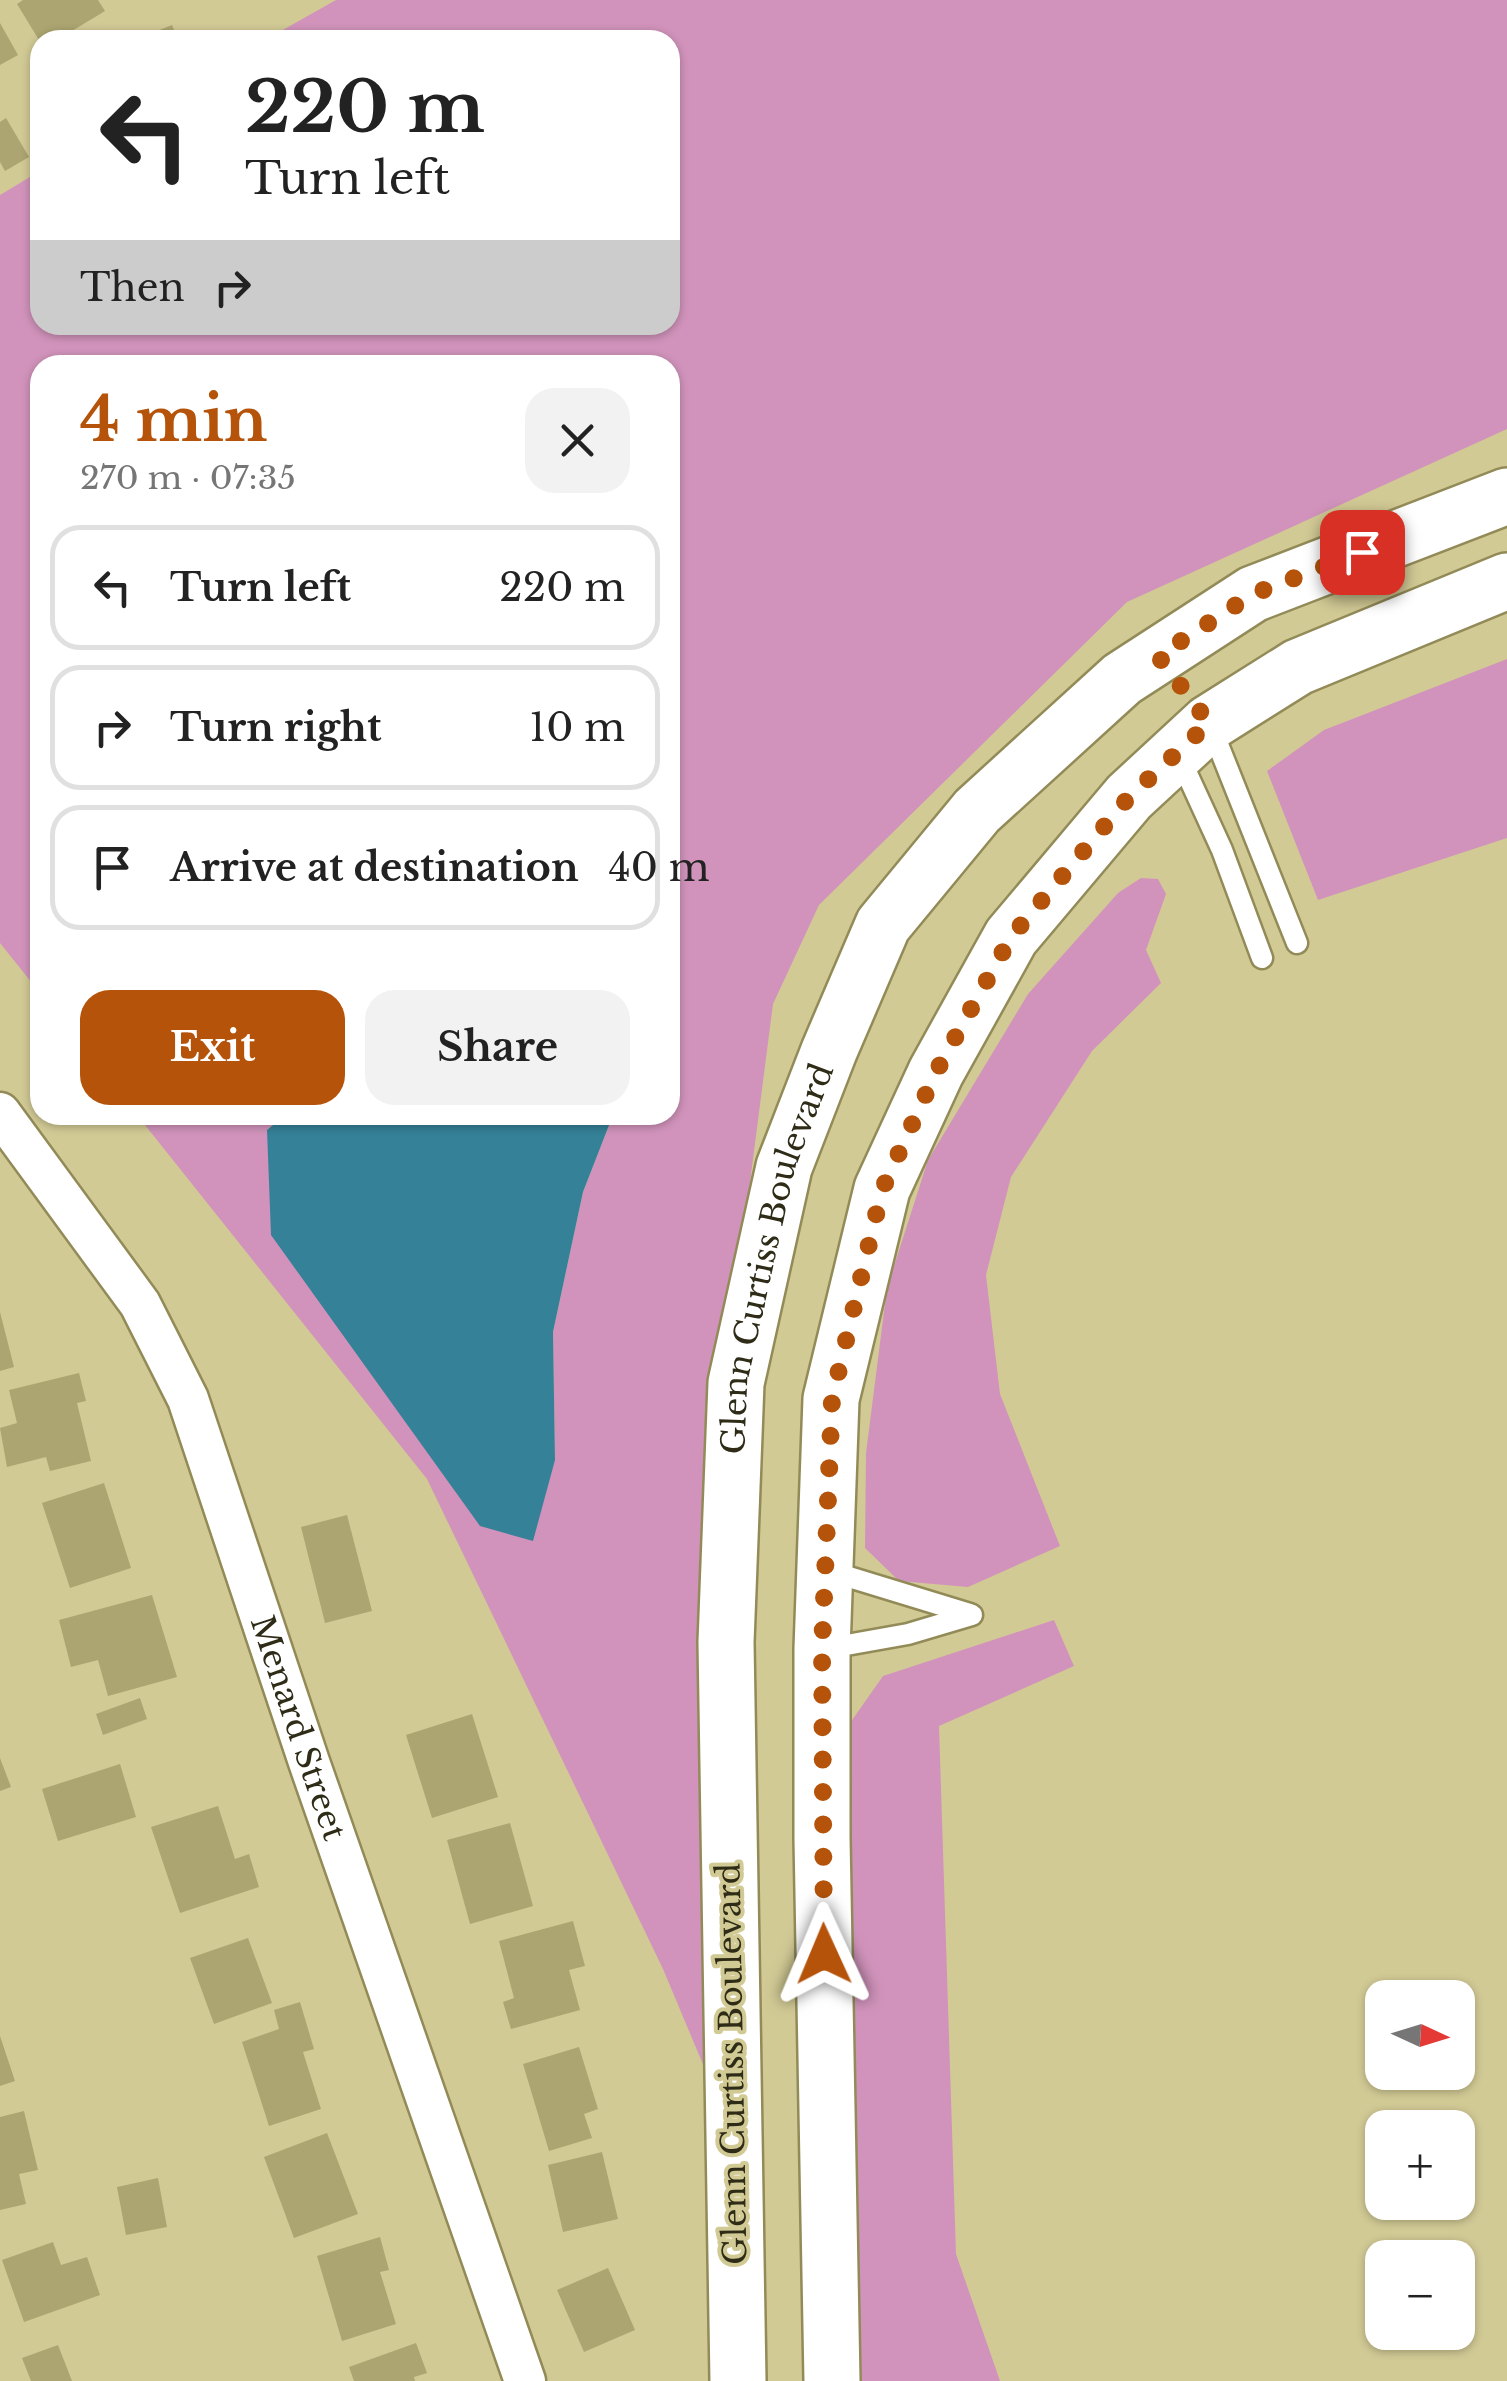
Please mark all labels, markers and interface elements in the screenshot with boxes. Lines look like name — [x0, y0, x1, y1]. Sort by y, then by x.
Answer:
text: 220 m — [245, 64, 485, 151]
icon: left — [80, 70, 210, 200]
text: Turn left — [245, 150, 450, 206]
icon: right — [205, 260, 260, 315]
text: Then — [80, 264, 185, 311]
text: 4 min — [80, 383, 267, 457]
button: close — [525, 388, 630, 493]
text: 270 m · 07:35 — [80, 458, 296, 498]
pin — [1320, 510, 1405, 595]
icon: arrive — [1335, 525, 1390, 580]
icon: left — [85, 560, 140, 615]
text: Turn left — [170, 564, 351, 611]
text: 220 m — [499, 564, 625, 611]
icon: right — [85, 700, 140, 755]
text: Turn right — [170, 704, 381, 751]
text: 10 m — [529, 704, 625, 751]
icon: arrive — [85, 840, 140, 895]
text: Arrive at destination — [170, 844, 579, 891]
text: 40 m — [609, 844, 710, 891]
button: Exit — [80, 990, 345, 1105]
button: Share — [365, 990, 630, 1105]
street label: Glenn Curtiss Boulevard — [713, 1058, 842, 1455]
street label: Menard Street — [242, 1610, 355, 1845]
street label: Glenn Curtiss Boulevard — [708, 1863, 756, 2265]
position arrow — [772, 1902, 876, 2006]
north arrow — [1365, 1980, 1475, 2090]
map controls — [1365, 1980, 1475, 2350]
button: + — [1365, 2110, 1475, 2220]
button: − — [1365, 2240, 1475, 2350]

